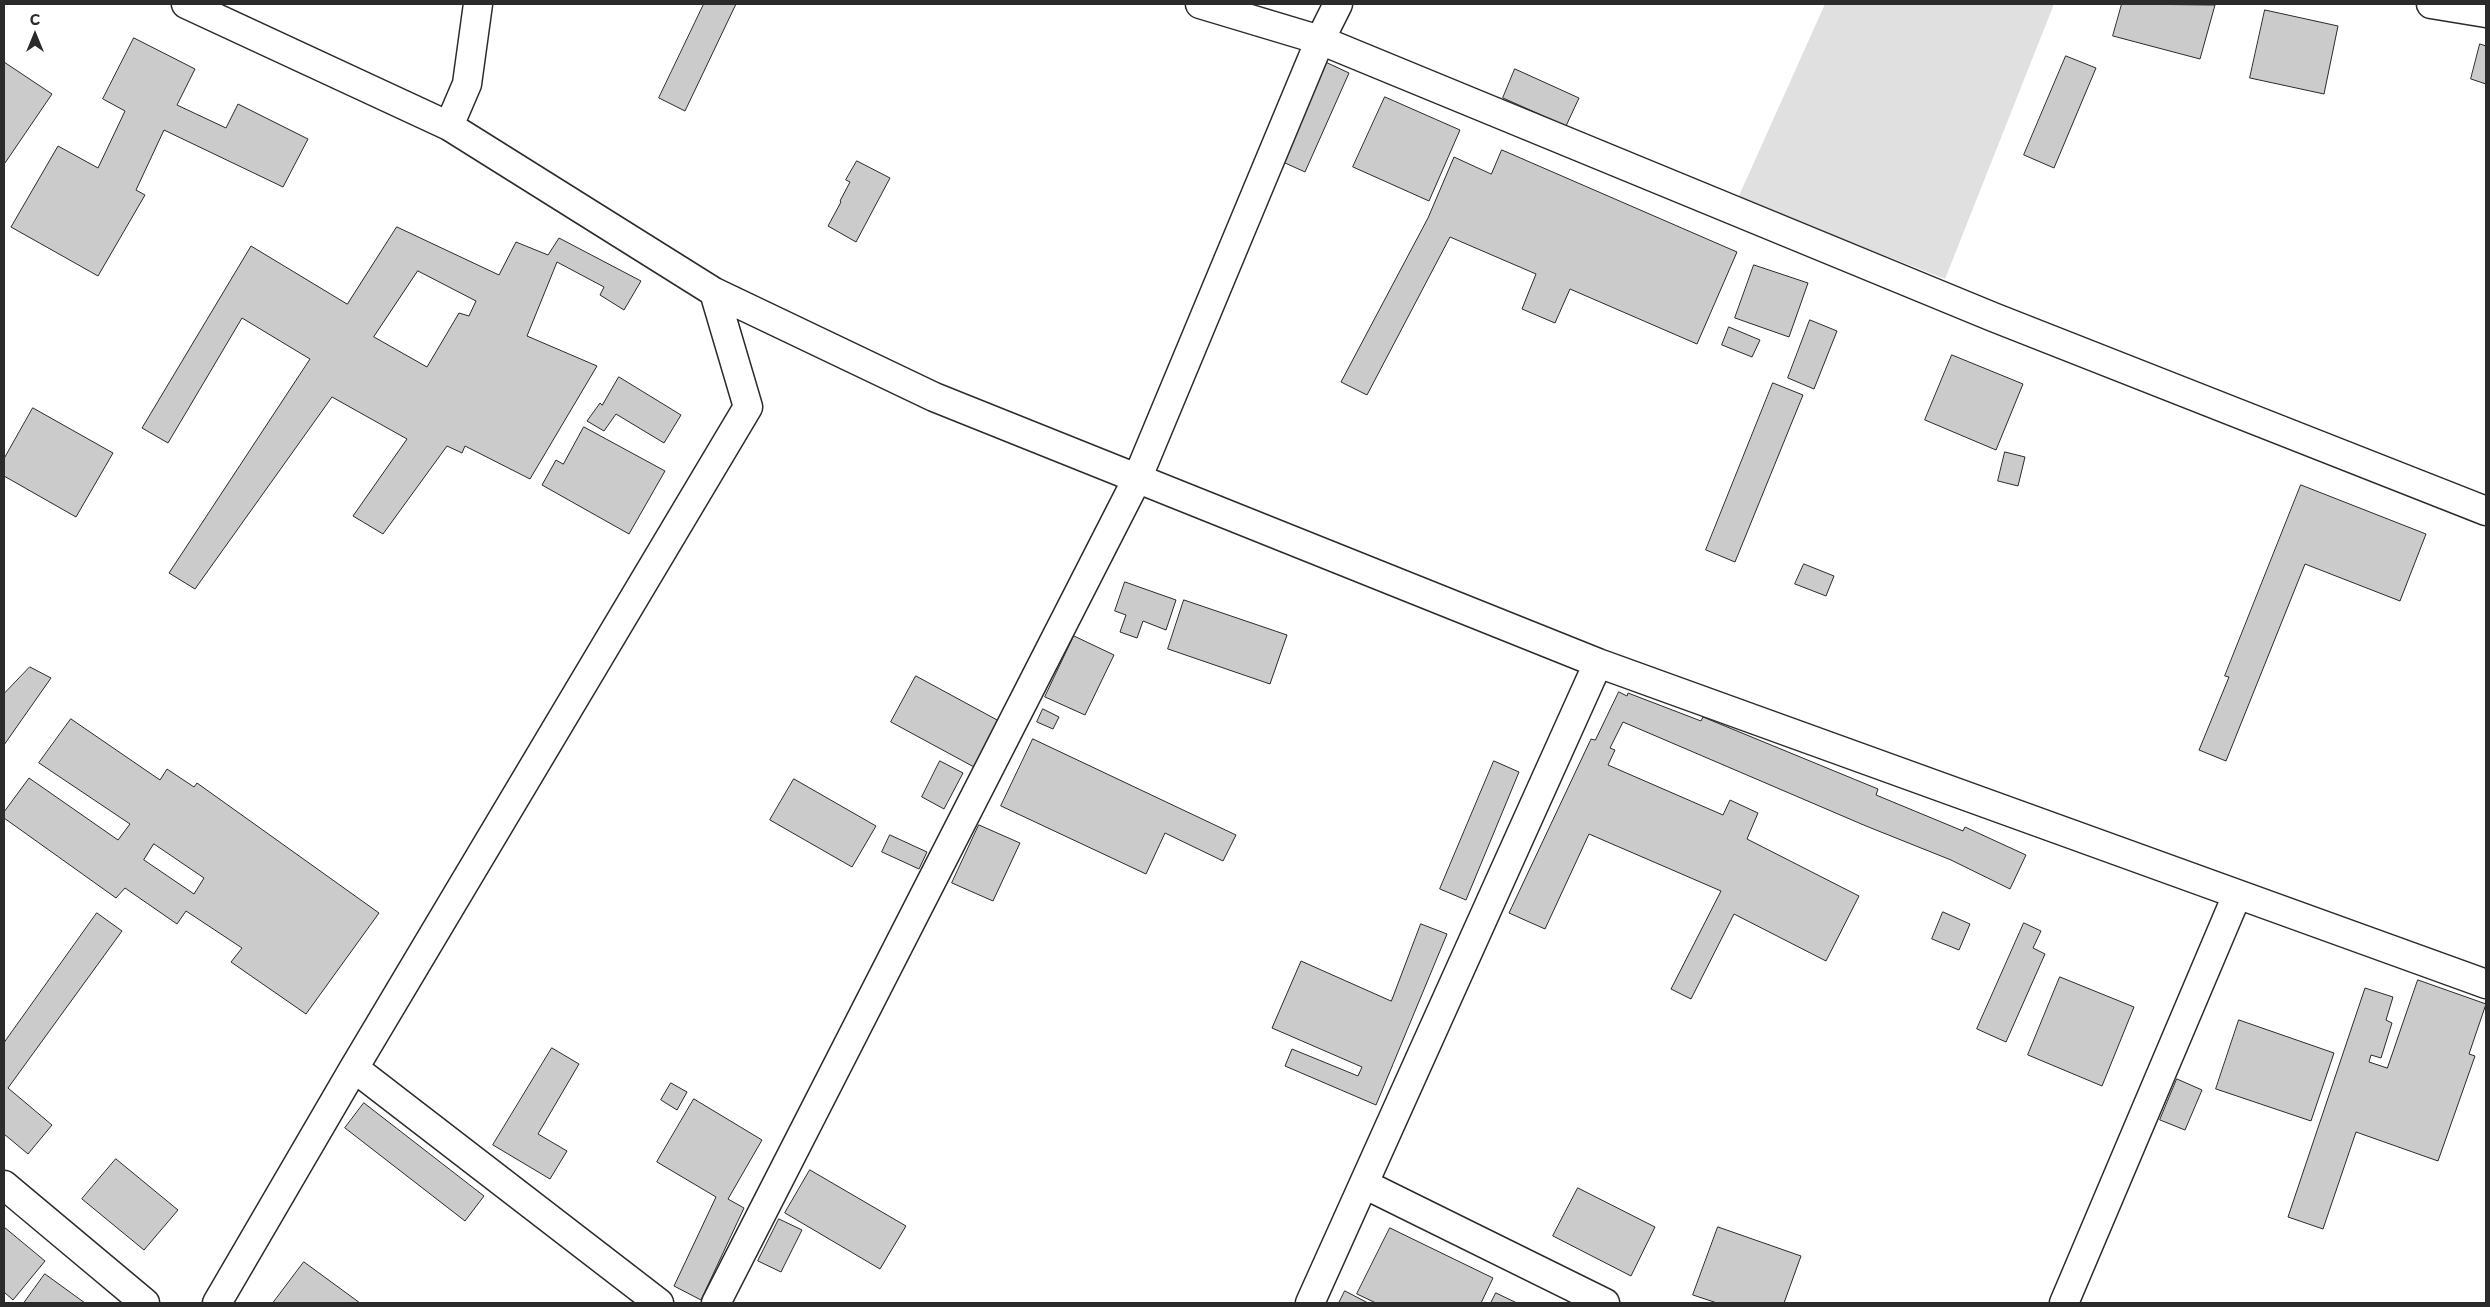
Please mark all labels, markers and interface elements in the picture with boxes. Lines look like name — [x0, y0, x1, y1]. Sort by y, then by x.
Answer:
text: С — [30, 9, 40, 30]
north arrow — [10, 10, 60, 60]

